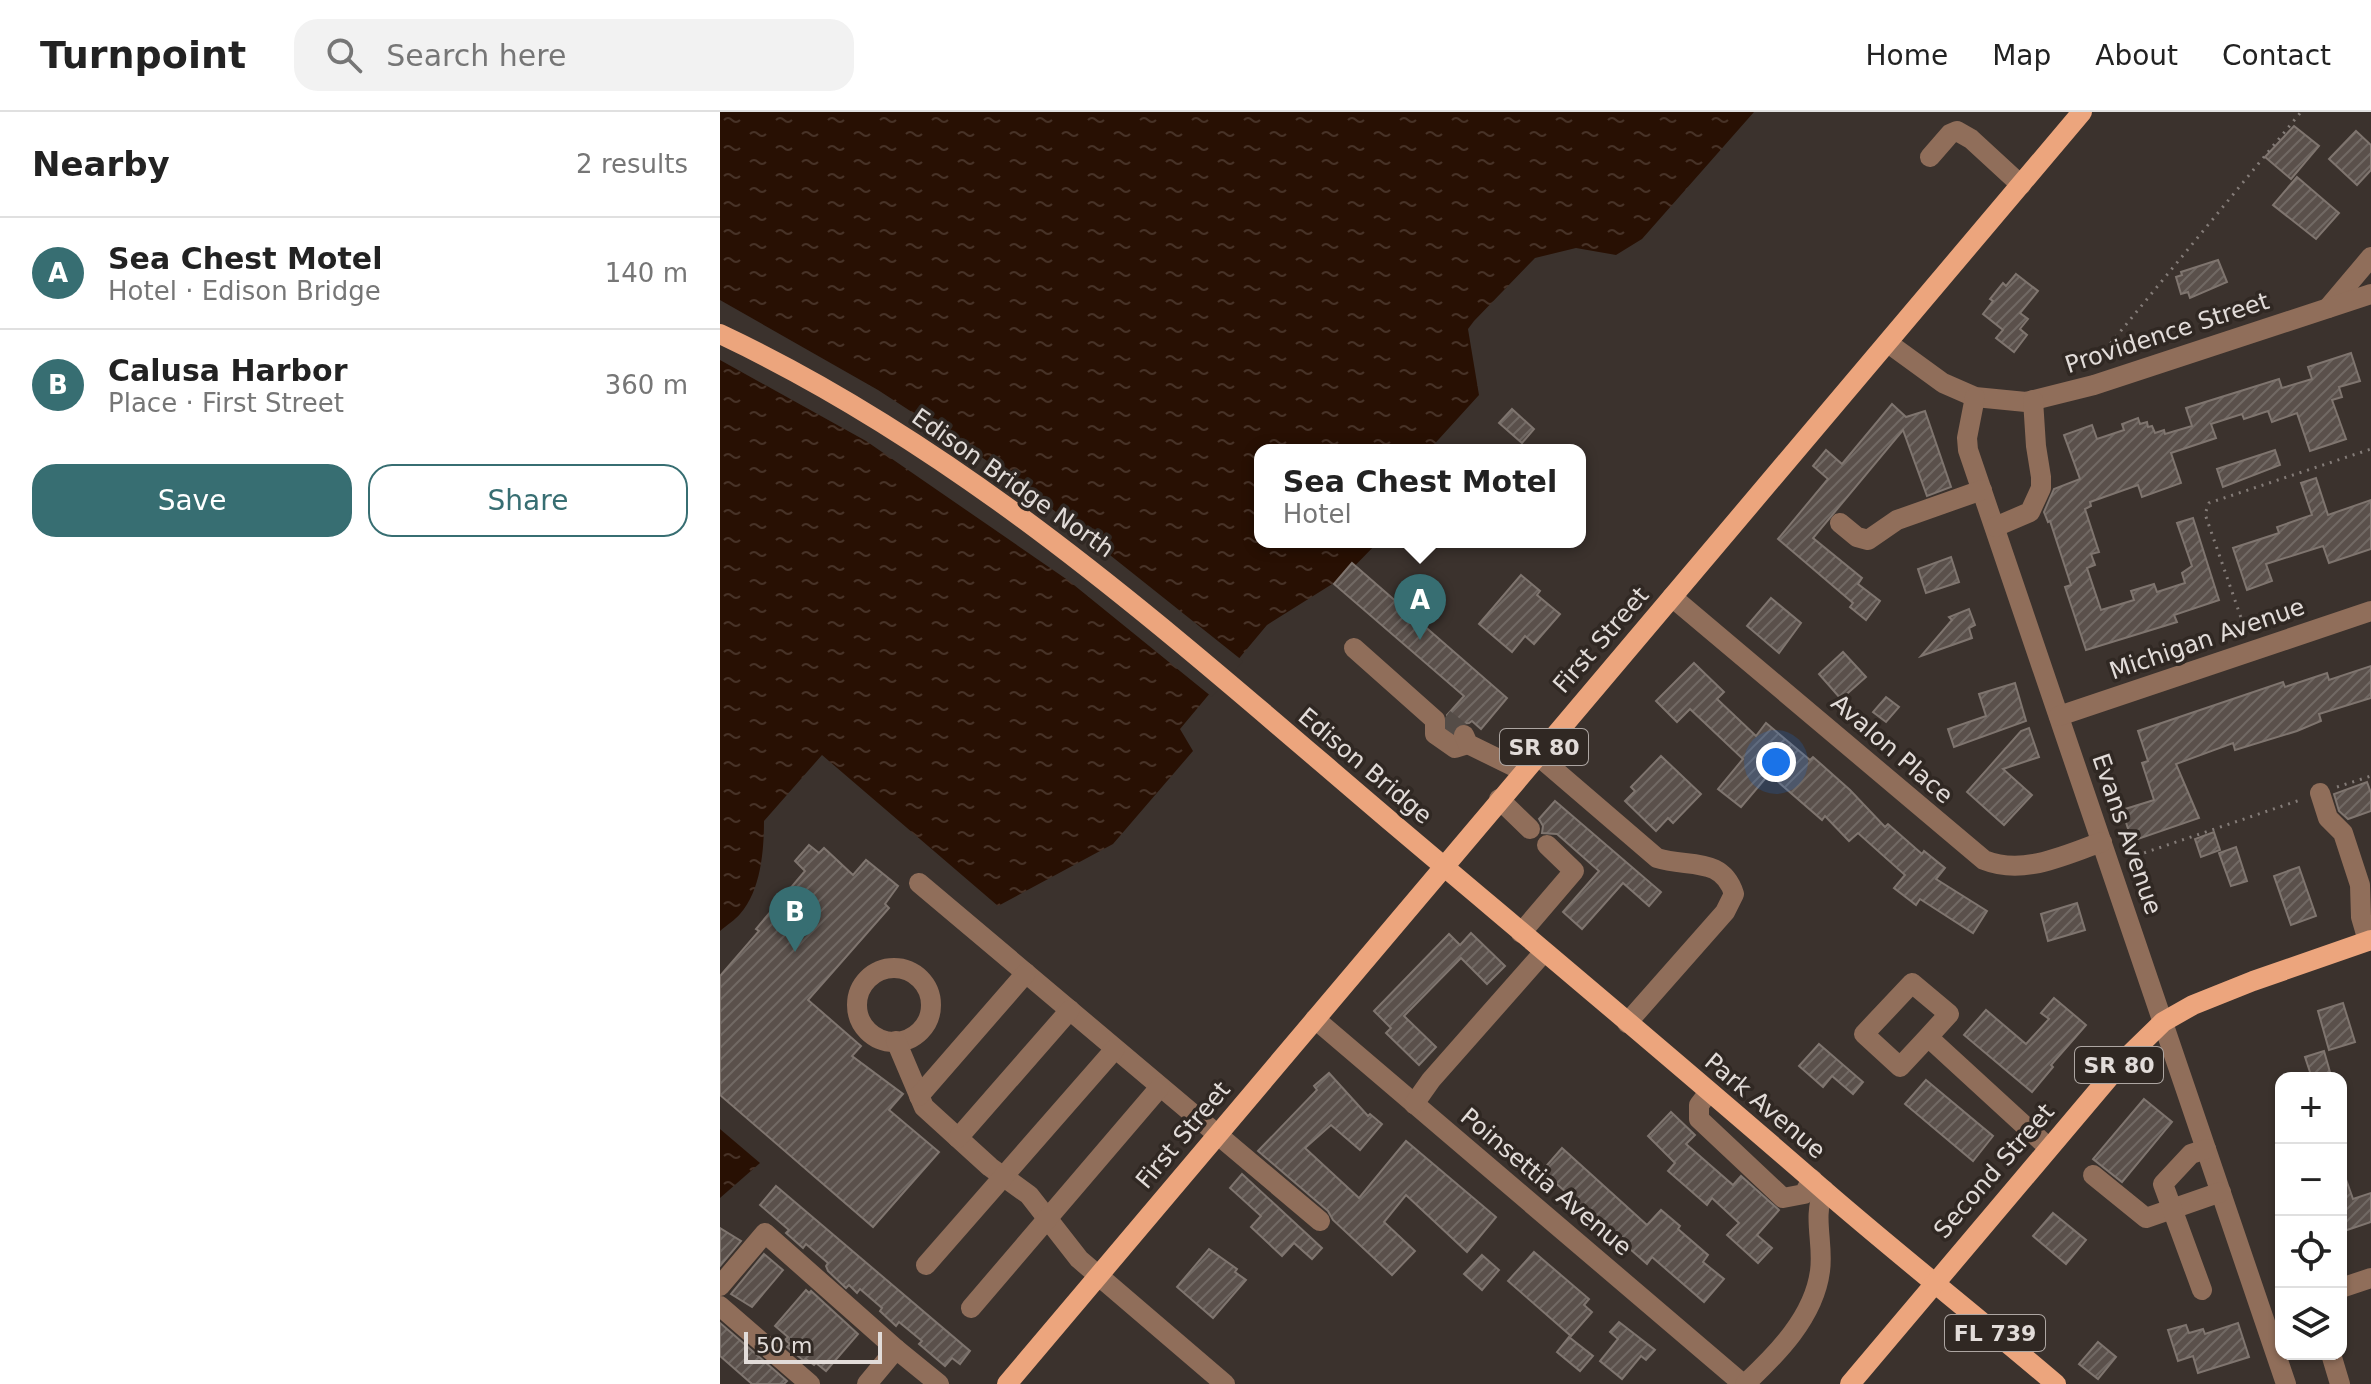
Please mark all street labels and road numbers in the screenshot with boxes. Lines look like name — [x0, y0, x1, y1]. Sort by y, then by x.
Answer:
street label: Providence Street — [2062, 287, 2272, 379]
street label: Edison Bridge North — [907, 403, 1119, 563]
street label: First Street — [1547, 581, 1655, 699]
street label: Michigan Avenue — [2106, 592, 2308, 686]
street label: Avalon Place — [1825, 689, 1959, 809]
street label: Edison Bridge — [1293, 702, 1437, 830]
road number: SR 80 — [1500, 729, 1588, 765]
street label: Evans Avenue — [2086, 750, 2168, 918]
street label: Park Avenue — [1699, 1047, 1831, 1165]
road number: SR 80 — [2075, 1047, 2163, 1083]
street label: First Street — [1130, 1076, 1236, 1194]
street label: Second Street — [1928, 1098, 2060, 1244]
street label: Poinsettia Avenue — [1455, 1102, 1637, 1262]
road number: FL 739 — [1945, 1315, 2045, 1351]

